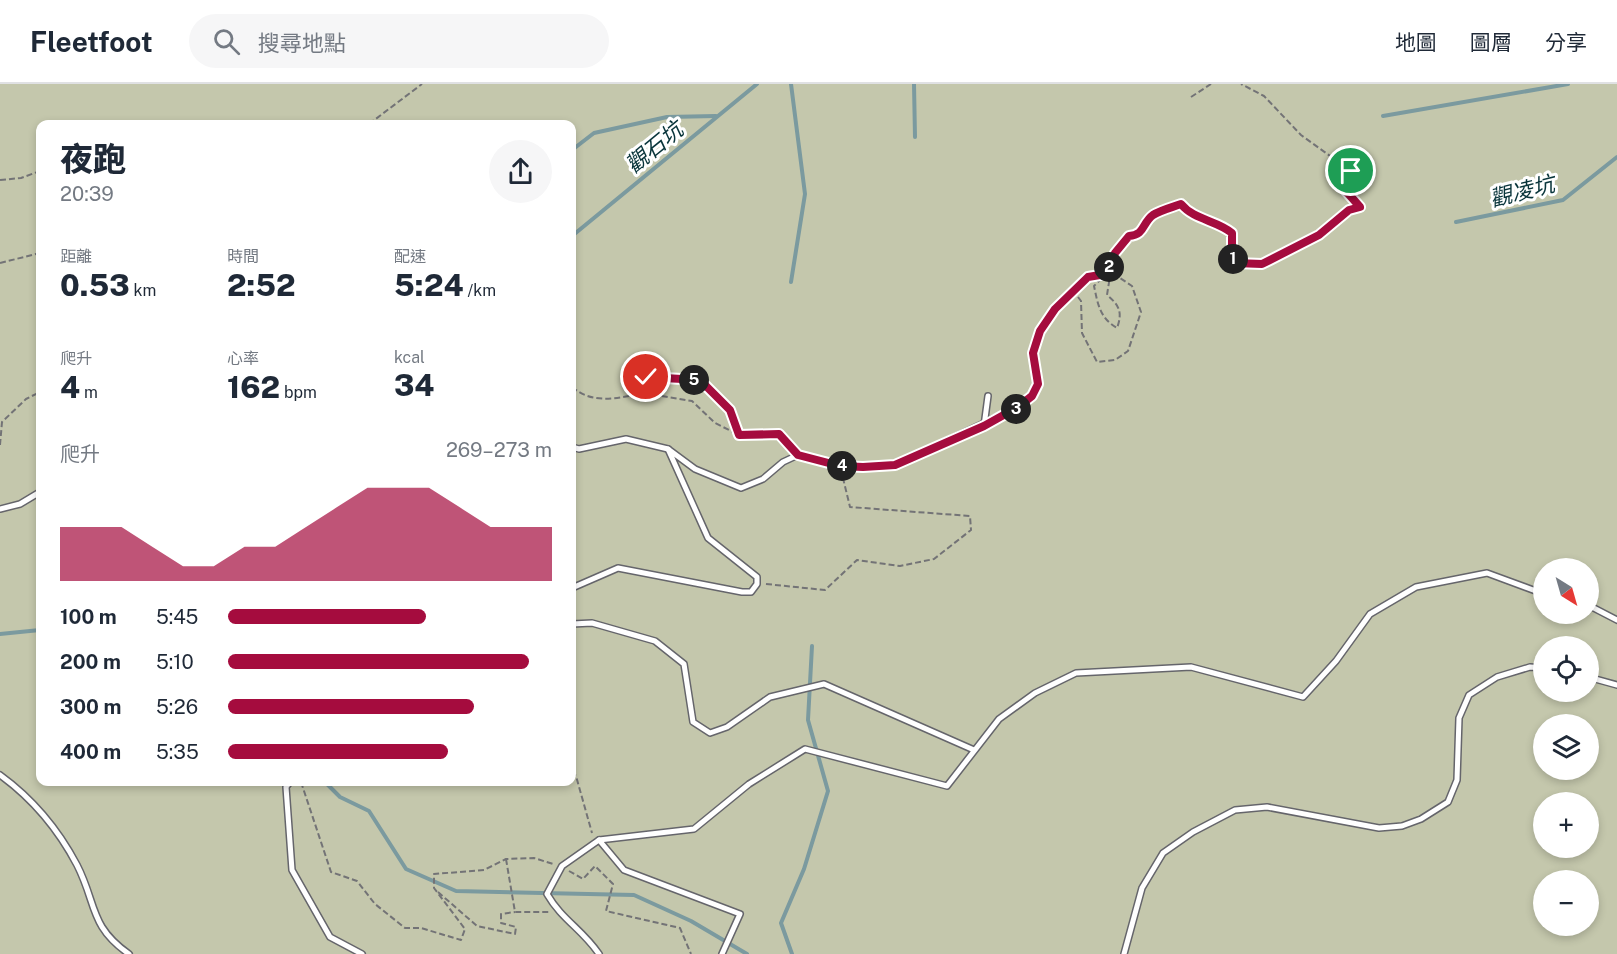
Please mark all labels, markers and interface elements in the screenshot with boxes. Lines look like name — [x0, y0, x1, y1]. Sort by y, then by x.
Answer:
search box — [189, 14, 609, 68]
text: Fleetfoot — [30, 25, 153, 58]
icon: search — [210, 25, 243, 58]
text: 搜尋地點 — [258, 30, 346, 56]
text: 地圖 — [1395, 30, 1437, 55]
text: 圖層 — [1470, 30, 1512, 55]
text: 分享 — [1545, 30, 1587, 55]
water label: 觀石坑 — [620, 114, 690, 178]
text: 夜跑 — [60, 140, 126, 178]
button: share — [489, 140, 552, 203]
pin — [1325, 145, 1376, 196]
icon: arrive — [1334, 154, 1367, 187]
water label: 觀凌坑 — [1487, 170, 1560, 212]
text: 20:39 — [60, 182, 114, 206]
pin: 1 — [1218, 244, 1248, 274]
text: 距離 — [60, 247, 92, 266]
text: 時間 — [227, 247, 259, 266]
text: 配速 — [394, 247, 426, 266]
text: 1 — [1230, 249, 1236, 268]
pin: 2 — [1094, 252, 1124, 282]
text: 2 — [1104, 257, 1114, 276]
text: 0.53 — [60, 267, 130, 303]
text: 2:52 — [227, 267, 296, 303]
text: 5:24 — [394, 267, 464, 303]
text: km — [130, 281, 156, 300]
text: /km — [464, 281, 496, 300]
text: kcal — [394, 348, 425, 367]
text: 爬升 — [60, 349, 92, 368]
text: 心率 — [227, 349, 259, 368]
pin — [620, 351, 671, 402]
icon: check — [629, 360, 662, 393]
pin: 5 — [679, 365, 709, 395]
text: 34 — [394, 367, 434, 403]
text: 4 — [60, 369, 80, 405]
text: 162 — [227, 369, 280, 405]
text: 5 — [689, 370, 699, 389]
text: m — [80, 383, 98, 402]
text: bpm — [280, 383, 317, 402]
pin: 3 — [1001, 394, 1031, 424]
text: 3 — [1011, 399, 1021, 418]
text: 269–273 m — [446, 438, 552, 462]
text: 爬升 — [60, 442, 100, 466]
pin: 4 — [827, 451, 857, 481]
text: 4 — [837, 456, 847, 475]
north arrow — [1533, 558, 1599, 624]
map controls — [1533, 558, 1599, 936]
text: 100 m — [60, 605, 117, 629]
text: 5:45 — [156, 605, 198, 629]
button: locate — [1533, 636, 1599, 702]
text: 200 m — [60, 650, 121, 674]
text: 5:10 — [156, 650, 194, 674]
text: 300 m — [60, 695, 121, 719]
text: 5:26 — [156, 695, 198, 719]
button: layers — [1533, 714, 1599, 780]
text: 400 m — [60, 740, 121, 764]
text: 5:35 — [156, 740, 199, 764]
button: + — [1533, 792, 1599, 858]
button: − — [1533, 870, 1599, 936]

